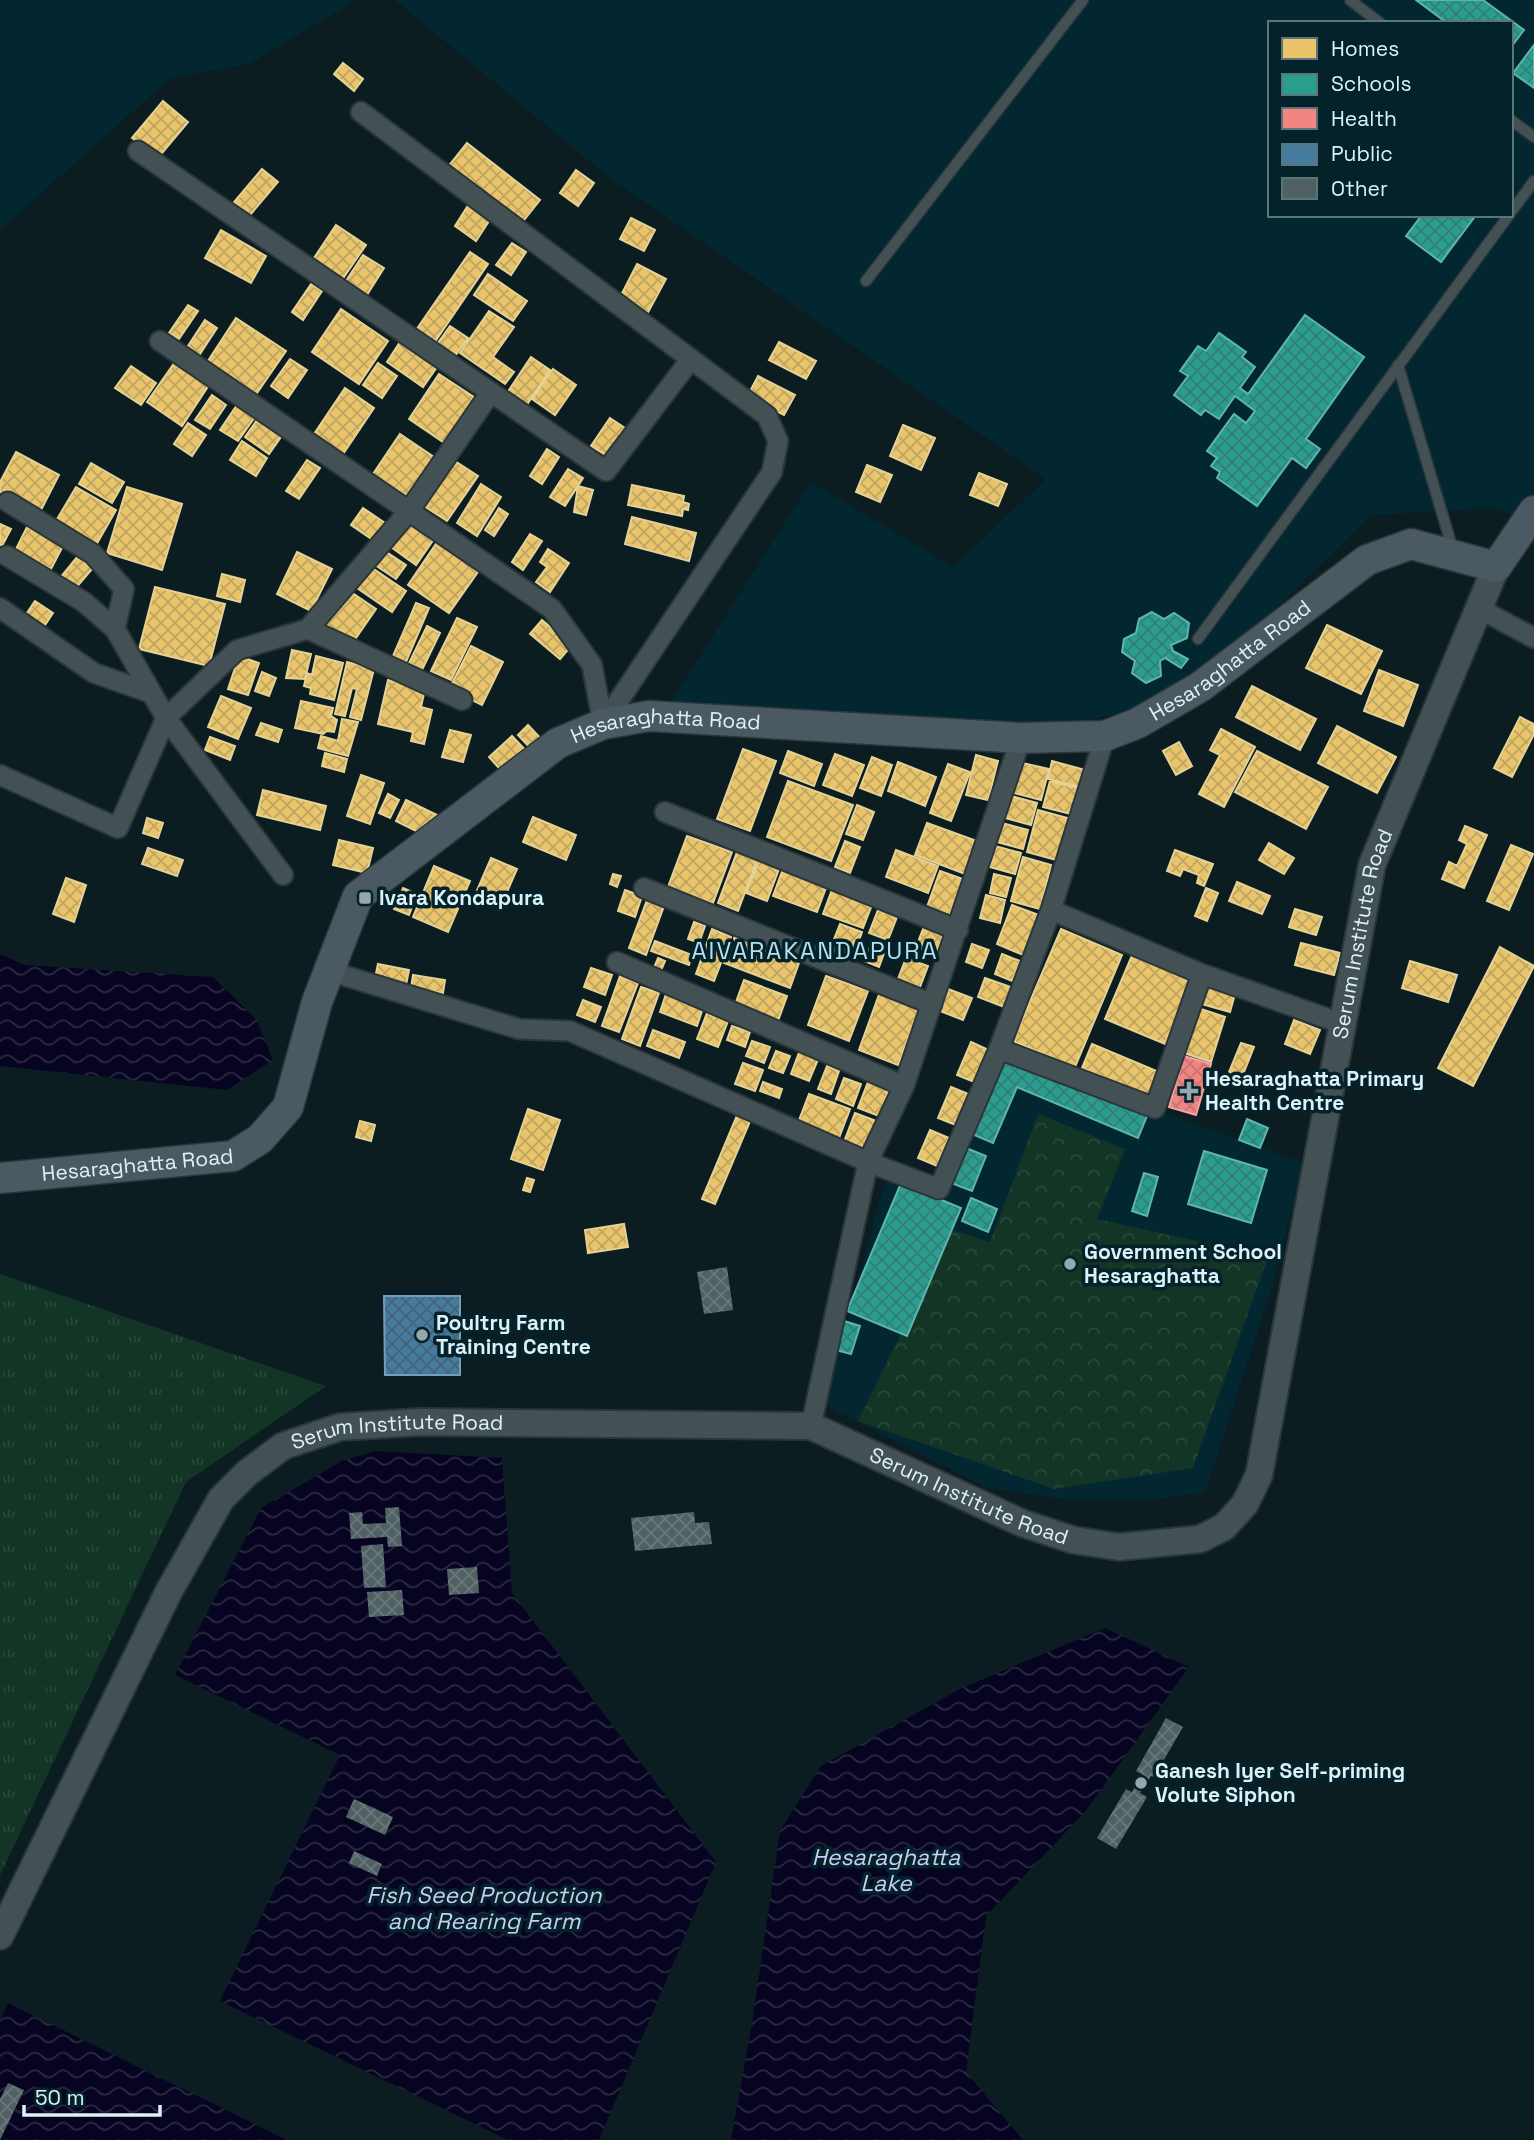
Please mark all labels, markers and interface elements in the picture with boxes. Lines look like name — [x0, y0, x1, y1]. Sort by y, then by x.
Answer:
legend — [1268, 21, 1513, 217]
text: Homes — [1331, 35, 1399, 62]
text: Schools — [1331, 70, 1411, 97]
text: Health — [1331, 105, 1397, 132]
text: Public — [1331, 140, 1393, 167]
text: Other — [1331, 175, 1388, 202]
street label: Hesaraghatta Road — [1144, 593, 1316, 727]
street label: Hesaraghatta Road — [566, 702, 762, 749]
street label: Serum Institute Road — [1326, 825, 1399, 1041]
place label: Ivara Kondapura — [379, 884, 544, 911]
marker: Ivara Kondapura — [357, 890, 373, 906]
district label: AIVARAKANDAPURA — [691, 935, 939, 966]
place label: Hesaraghatta Primary Health Centre — [1205, 1065, 1424, 1116]
marker: Hesaraghatta Primary Health Centre — [1179, 1081, 1199, 1101]
street label: Hesaraghatta Road — [40, 1142, 234, 1187]
place label: Government School Hesaraghatta — [1084, 1238, 1282, 1289]
marker: Government School Hesaraghatta — [1062, 1256, 1078, 1272]
place label: Poultry Farm Training Centre — [436, 1309, 591, 1360]
marker: Poultry Farm Training Centre — [414, 1327, 430, 1343]
street label: Serum Institute Road — [287, 1408, 504, 1455]
street label: Serum Institute Road — [865, 1441, 1072, 1551]
place label: Ganesh Iyer Self-priming Volute Siphon — [1155, 1757, 1405, 1808]
marker: Ganesh Iyer Self-priming Volute Siphon — [1133, 1775, 1149, 1791]
water label: Hesaraghatta Lake — [812, 1842, 961, 1898]
water label: Fish Seed Production and Rearing Farm — [366, 1880, 603, 1936]
scale bar — [24, 2074, 161, 2118]
text: 50 m — [35, 2084, 85, 2111]

